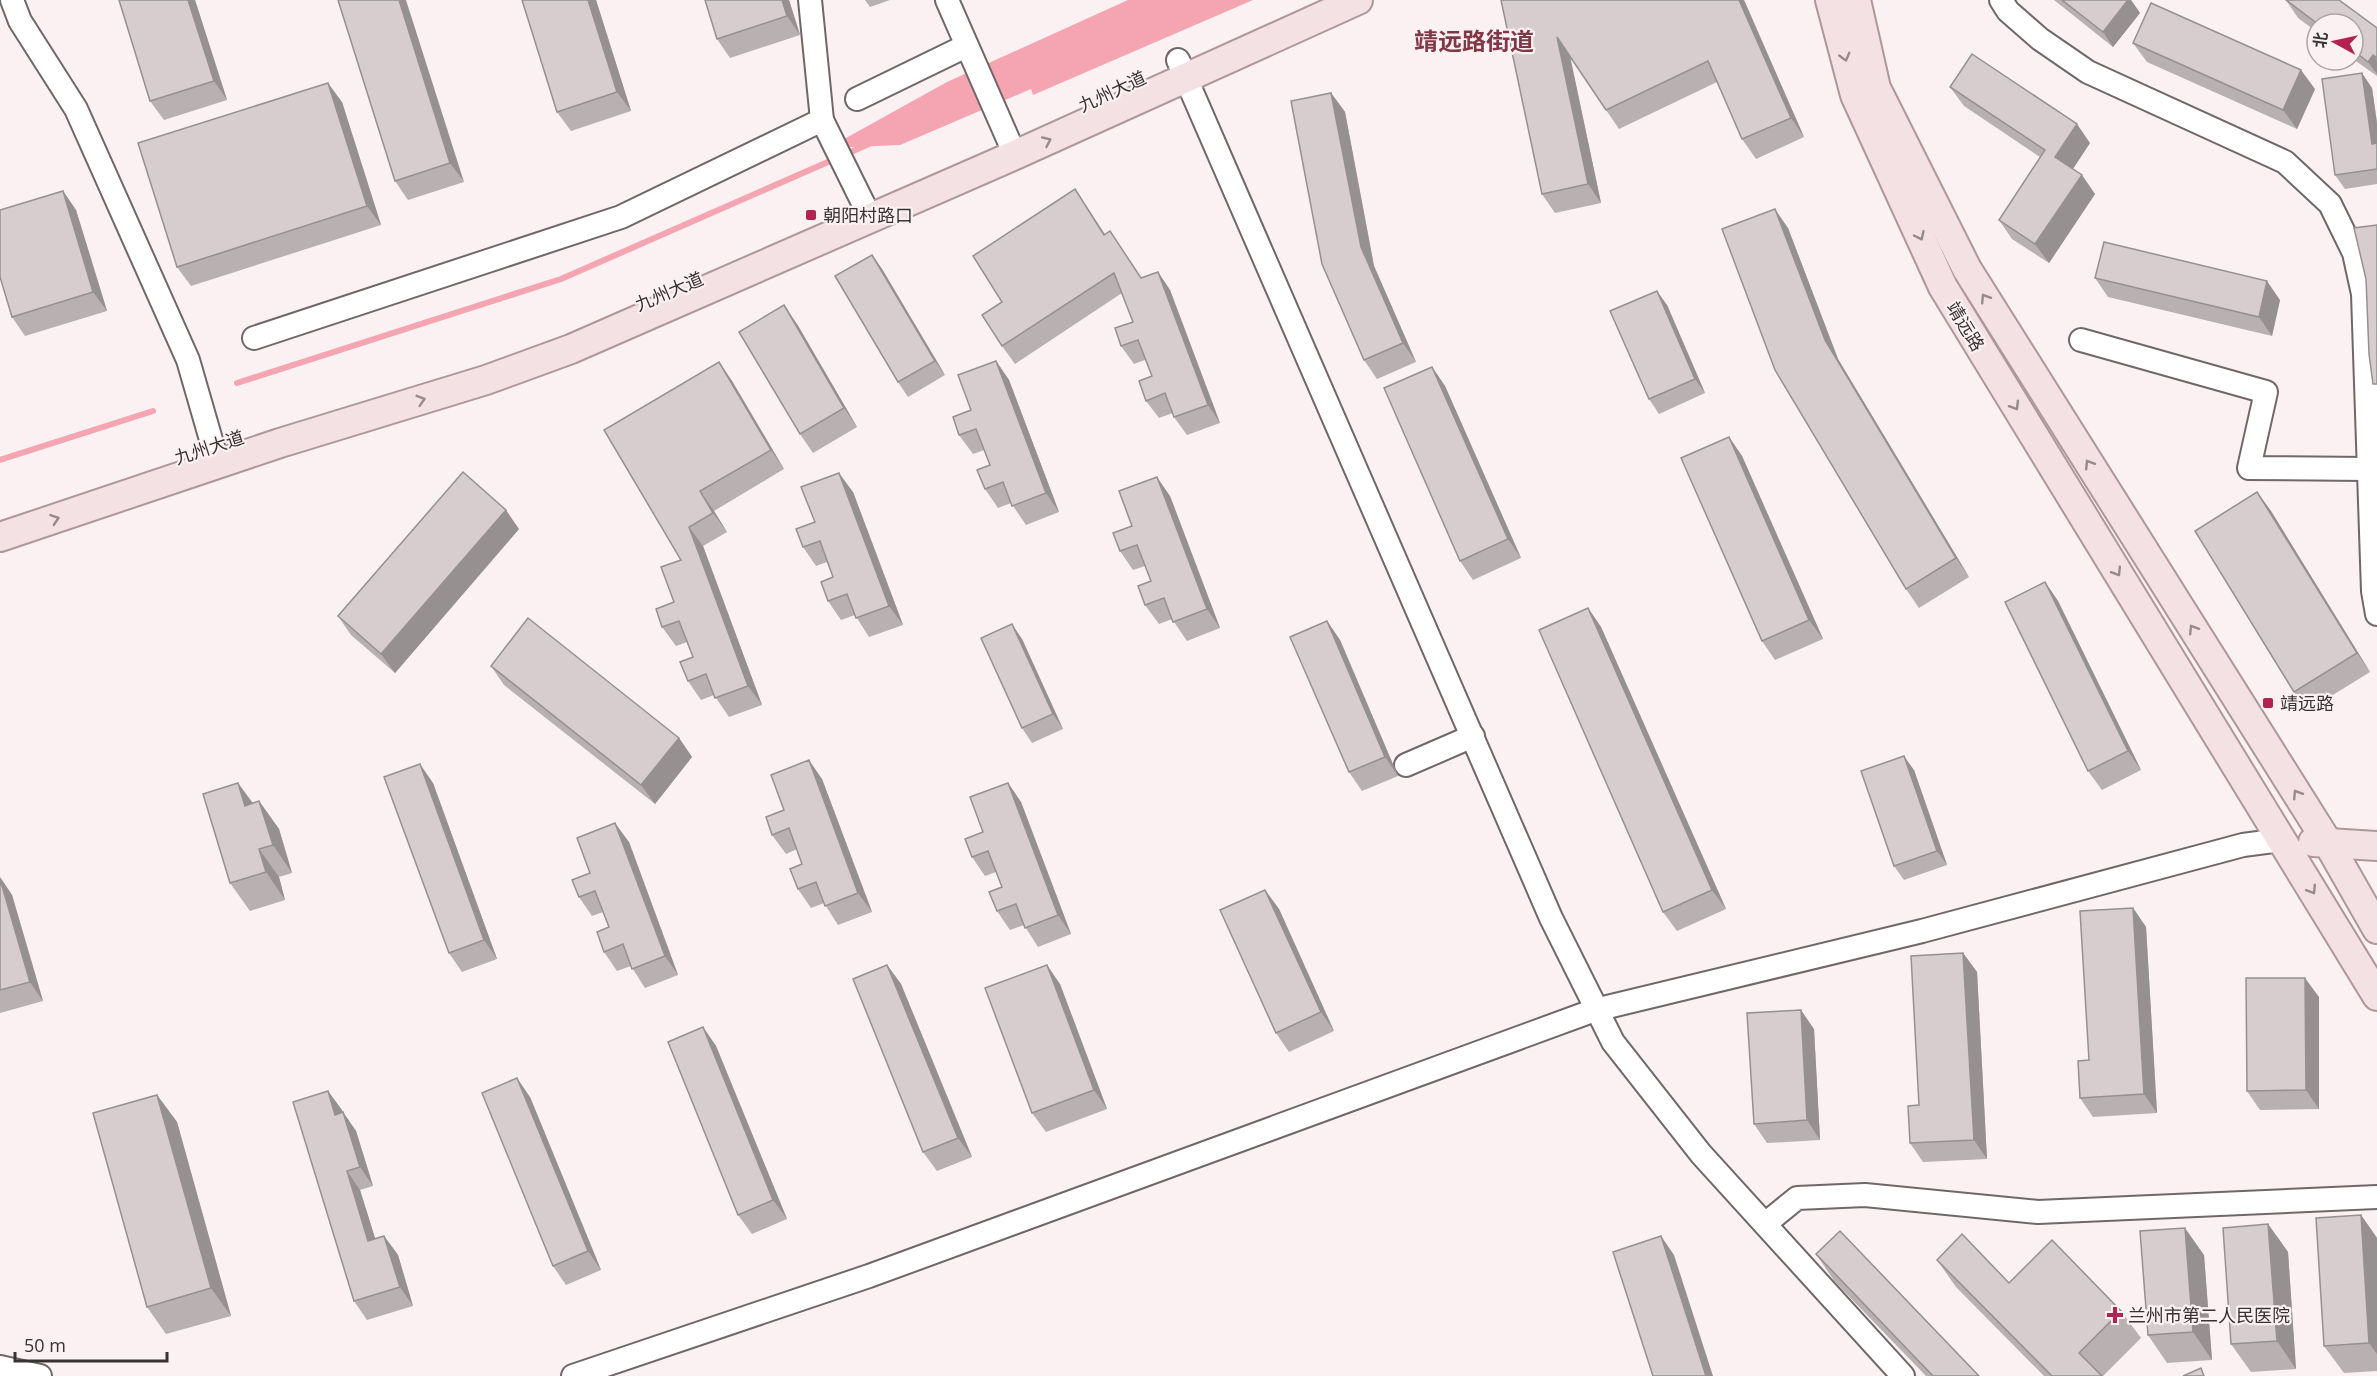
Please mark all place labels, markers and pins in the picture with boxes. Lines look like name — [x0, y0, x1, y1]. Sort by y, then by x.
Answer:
place label: 朝阳村路口 — [823, 203, 913, 227]
marker: 朝阳村路口 — [804, 208, 818, 222]
place label: 靖远路 — [2280, 691, 2334, 715]
marker: 靖远路 — [2261, 696, 2275, 710]
place label: 兰州市第二人民医院 — [2128, 1303, 2290, 1327]
marker: 兰州市第二人民医院 — [2106, 1306, 2124, 1324]

